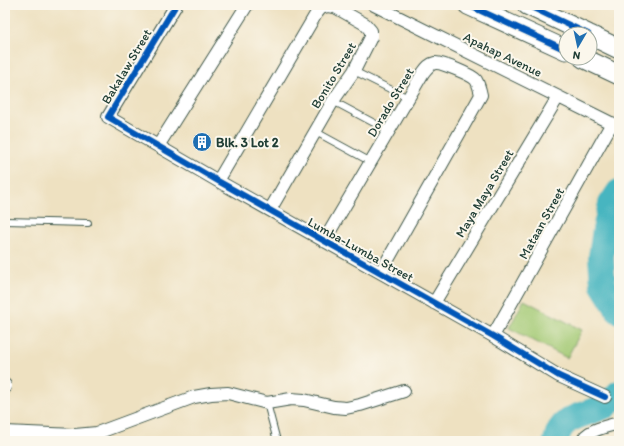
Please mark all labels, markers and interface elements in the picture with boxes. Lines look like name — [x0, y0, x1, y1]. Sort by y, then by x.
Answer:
street label: Bakalaw Street — [98, 26, 155, 106]
north arrow — [558, 26, 598, 66]
street label: Apahap Avenue — [461, 29, 545, 80]
street label: Bonito Street — [308, 39, 359, 111]
text: N — [572, 48, 581, 62]
street label: Dorado Street — [364, 65, 417, 140]
building icon: Blk. 3 Lot 2 — [191, 131, 213, 153]
place label: Blk. 3 Lot 2 — [216, 135, 279, 150]
street label: Maya Maya Street — [452, 146, 517, 240]
street label: Mataan Street — [516, 185, 567, 262]
street label: Lumba-Lumba Street — [305, 214, 416, 285]

